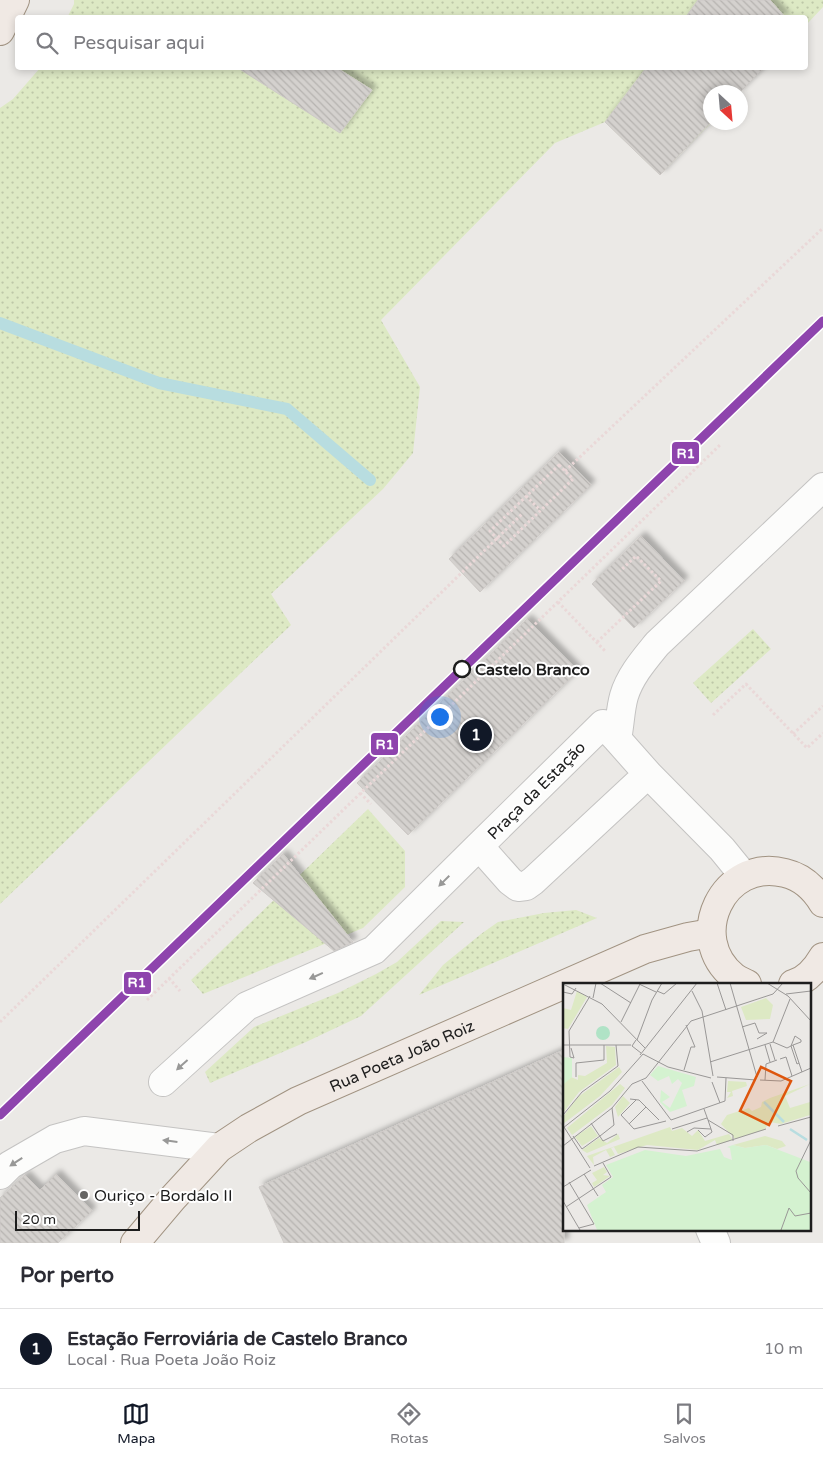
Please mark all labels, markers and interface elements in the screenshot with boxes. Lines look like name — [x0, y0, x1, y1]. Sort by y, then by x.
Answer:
search box — [15, 15, 808, 70]
icon: search — [33, 29, 61, 57]
text: Pesquisar aqui — [73, 32, 205, 54]
north arrow — [703, 85, 748, 130]
line badge: R1 — [671, 441, 700, 465]
text: R1 — [677, 445, 695, 462]
marker: Castelo Branco — [453, 660, 471, 678]
place label: Castelo Branco — [475, 660, 590, 680]
your location — [427, 704, 453, 730]
pin: 1 — [460, 716, 492, 754]
line badge: R1 — [370, 732, 399, 756]
text: R1 — [376, 736, 394, 753]
street label: Praça da Estação — [483, 737, 590, 844]
one-way arrow — [438, 875, 450, 887]
line badge: R1 — [123, 971, 152, 995]
one-way arrow — [309, 973, 323, 981]
text: R1 — [128, 974, 146, 991]
inset map — [563, 983, 810, 1230]
street label: Rua Poeta João Roiz — [327, 1016, 478, 1097]
one-way arrow — [176, 1059, 188, 1071]
one-way arrow — [162, 1137, 178, 1145]
one-way arrow — [9, 1158, 23, 1167]
place label: Ouriço - Bordalo II — [94, 1186, 232, 1206]
marker: Ouriço - Bordalo II — [78, 1189, 90, 1201]
scale bar — [15, 1208, 140, 1231]
text: 20 m — [22, 1211, 56, 1228]
text: Por perto — [20, 1263, 114, 1288]
text: Estação Ferroviária de Castelo Branco — [67, 1328, 408, 1350]
text: 1 — [31, 1339, 41, 1359]
text: 10 m — [764, 1339, 803, 1359]
text: Local · Rua Poeta João Roiz — [67, 1350, 276, 1370]
tab: Mapa — [117, 1400, 155, 1447]
tab: Rotas — [390, 1400, 428, 1447]
tab: Salvos — [663, 1400, 706, 1447]

